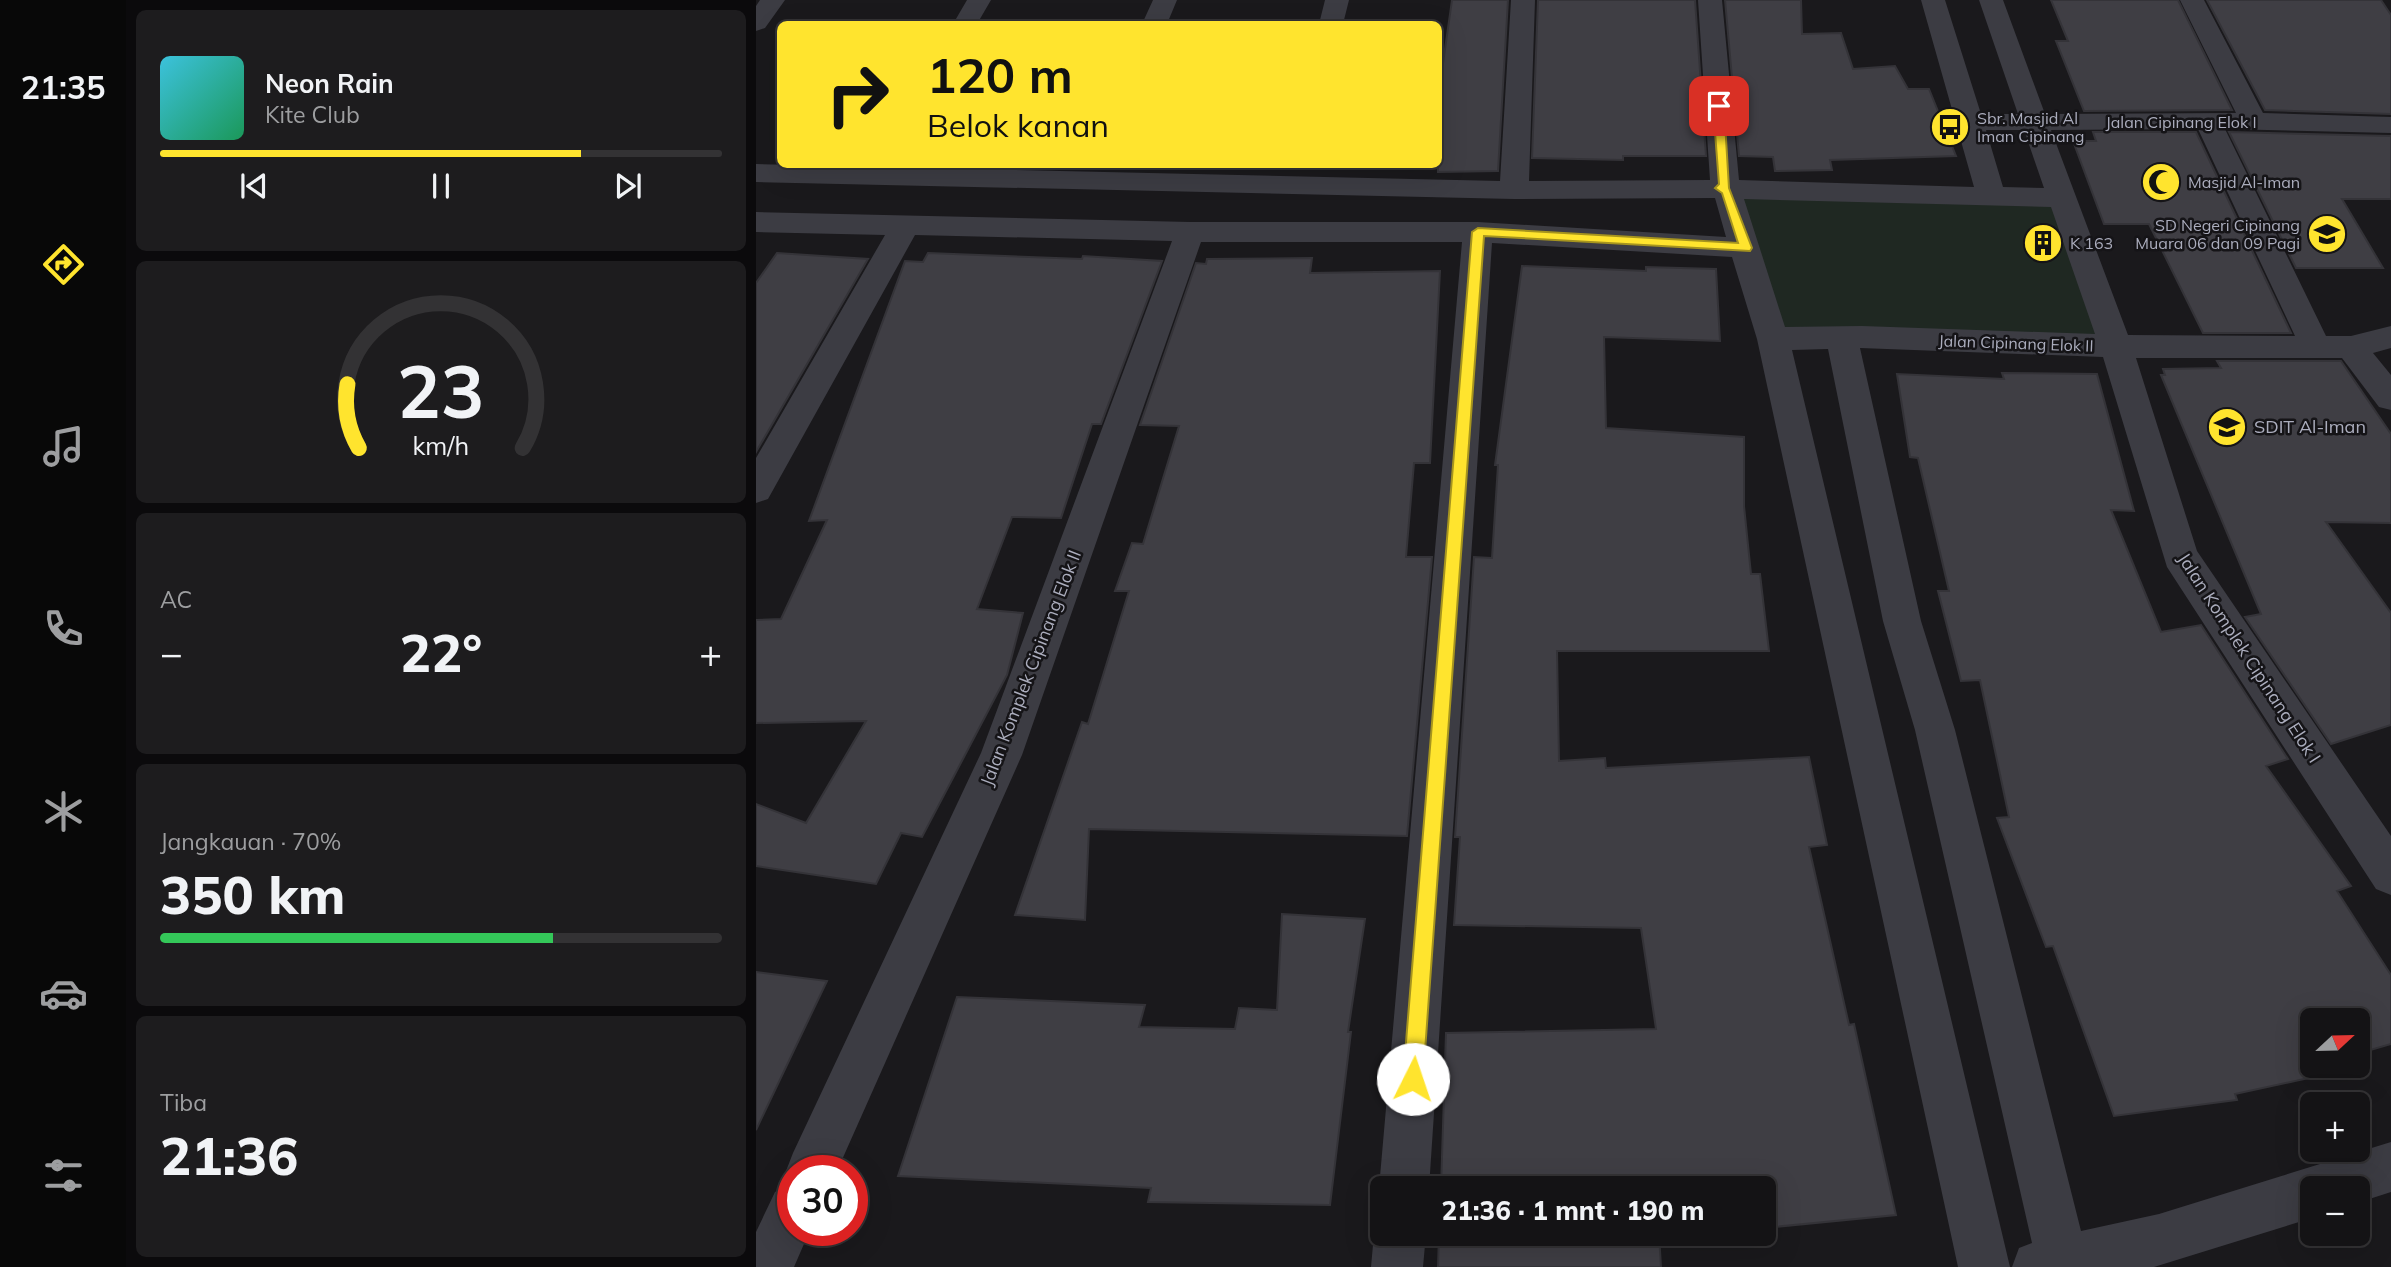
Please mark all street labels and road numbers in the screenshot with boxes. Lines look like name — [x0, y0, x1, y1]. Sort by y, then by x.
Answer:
street label: Jalan Cipinang Elok I — [2105, 112, 2257, 132]
street label: Jalan Cipinang Elok II — [1938, 330, 2094, 356]
street label: Jalan Komplek Cipinang Elok II — [975, 547, 1086, 789]
street label: Jalan Komplek Cipinang Elok I — [2173, 548, 2326, 767]

